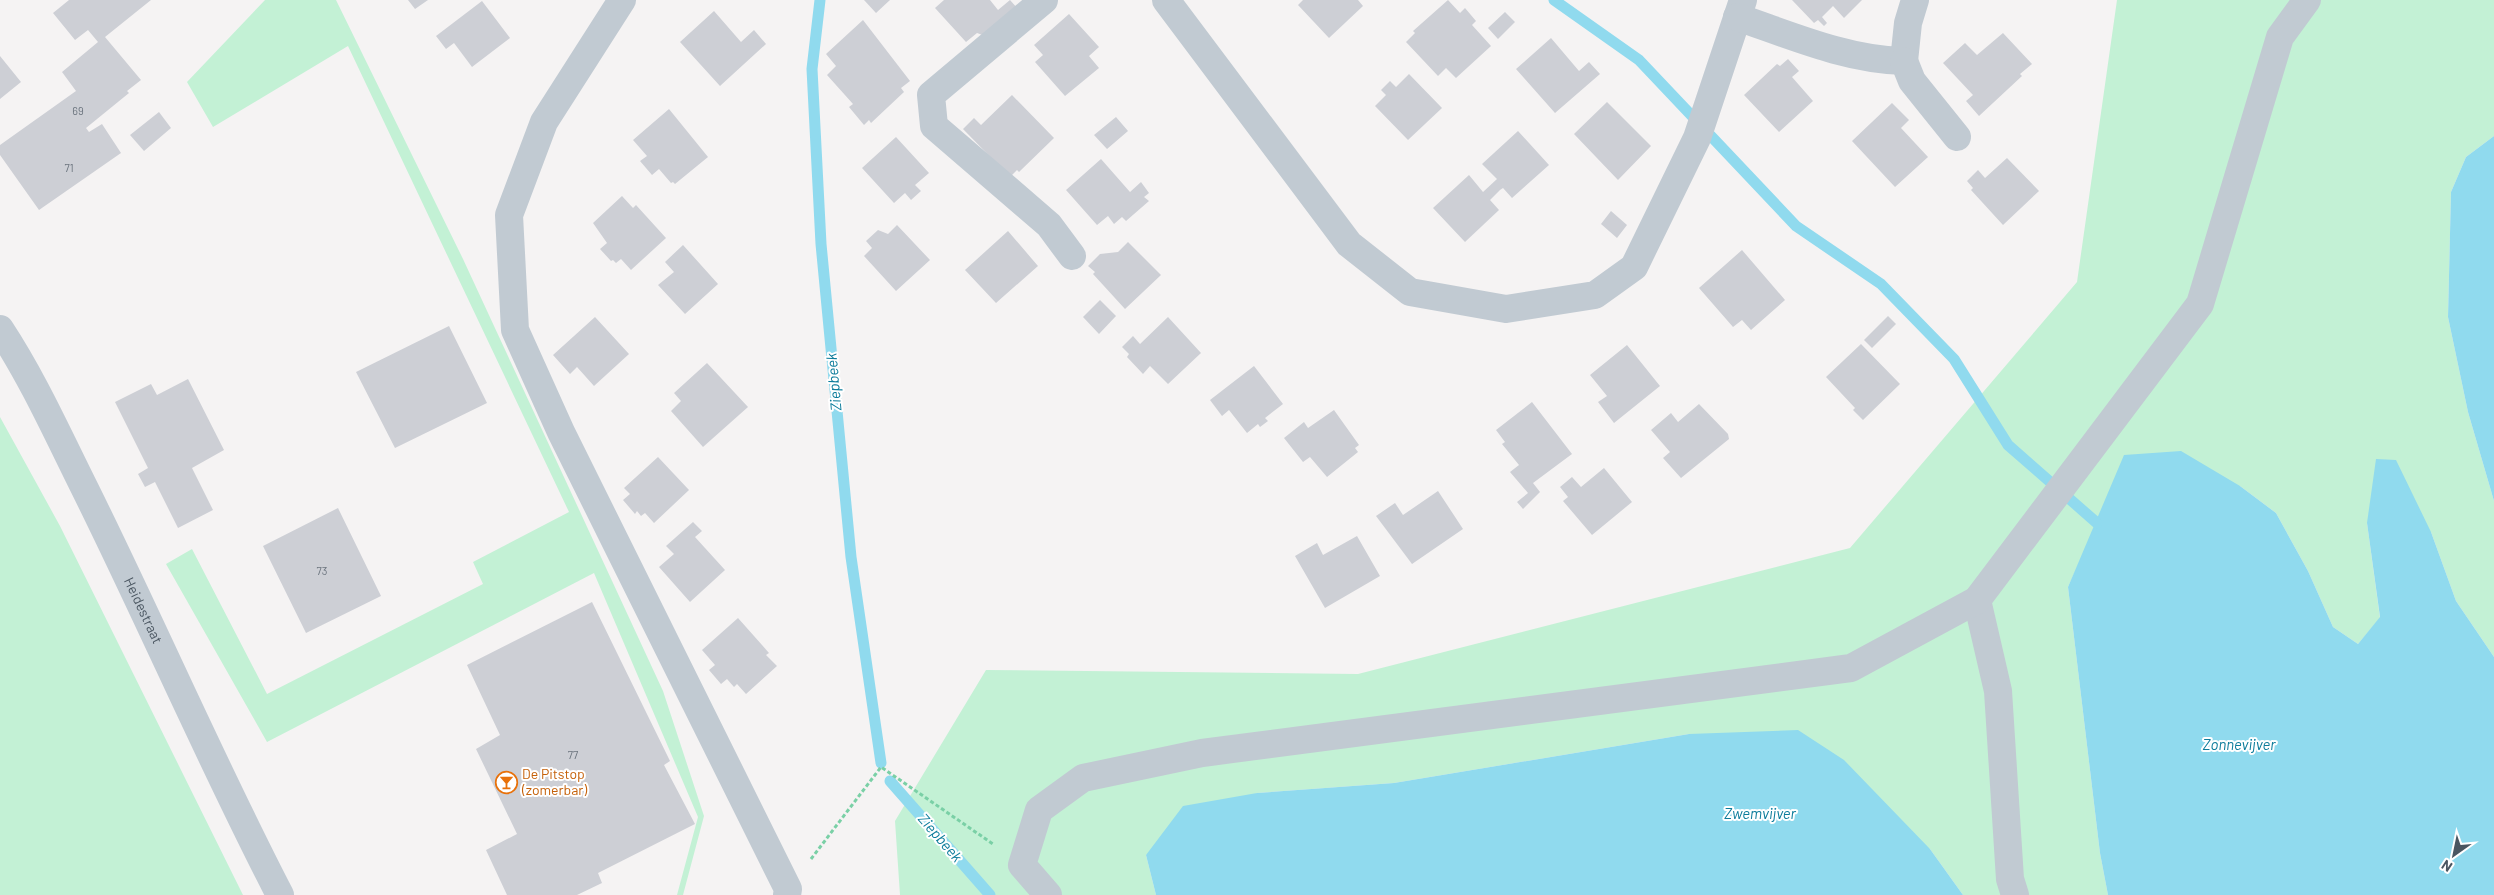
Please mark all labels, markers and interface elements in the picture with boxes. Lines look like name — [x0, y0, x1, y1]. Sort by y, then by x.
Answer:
house number: 69 — [72, 104, 84, 117]
house number: 71 — [64, 161, 74, 174]
water label: Ziepbeek — [821, 352, 845, 412]
house number: 73 — [317, 564, 327, 577]
street label: Heidestraat — [121, 574, 167, 646]
water label: Zonnevijver — [2203, 735, 2276, 753]
house number: 77 — [568, 748, 578, 761]
place label: De Pitstop (zomerbar) — [521, 765, 587, 798]
bar icon: De Pitstop (zomerbar) — [494, 770, 518, 794]
water label: Zwemvijver — [1724, 804, 1797, 822]
water label: Ziepbeek — [915, 810, 967, 866]
north arrow — [2429, 830, 2479, 880]
text: N — [2438, 857, 2455, 876]

